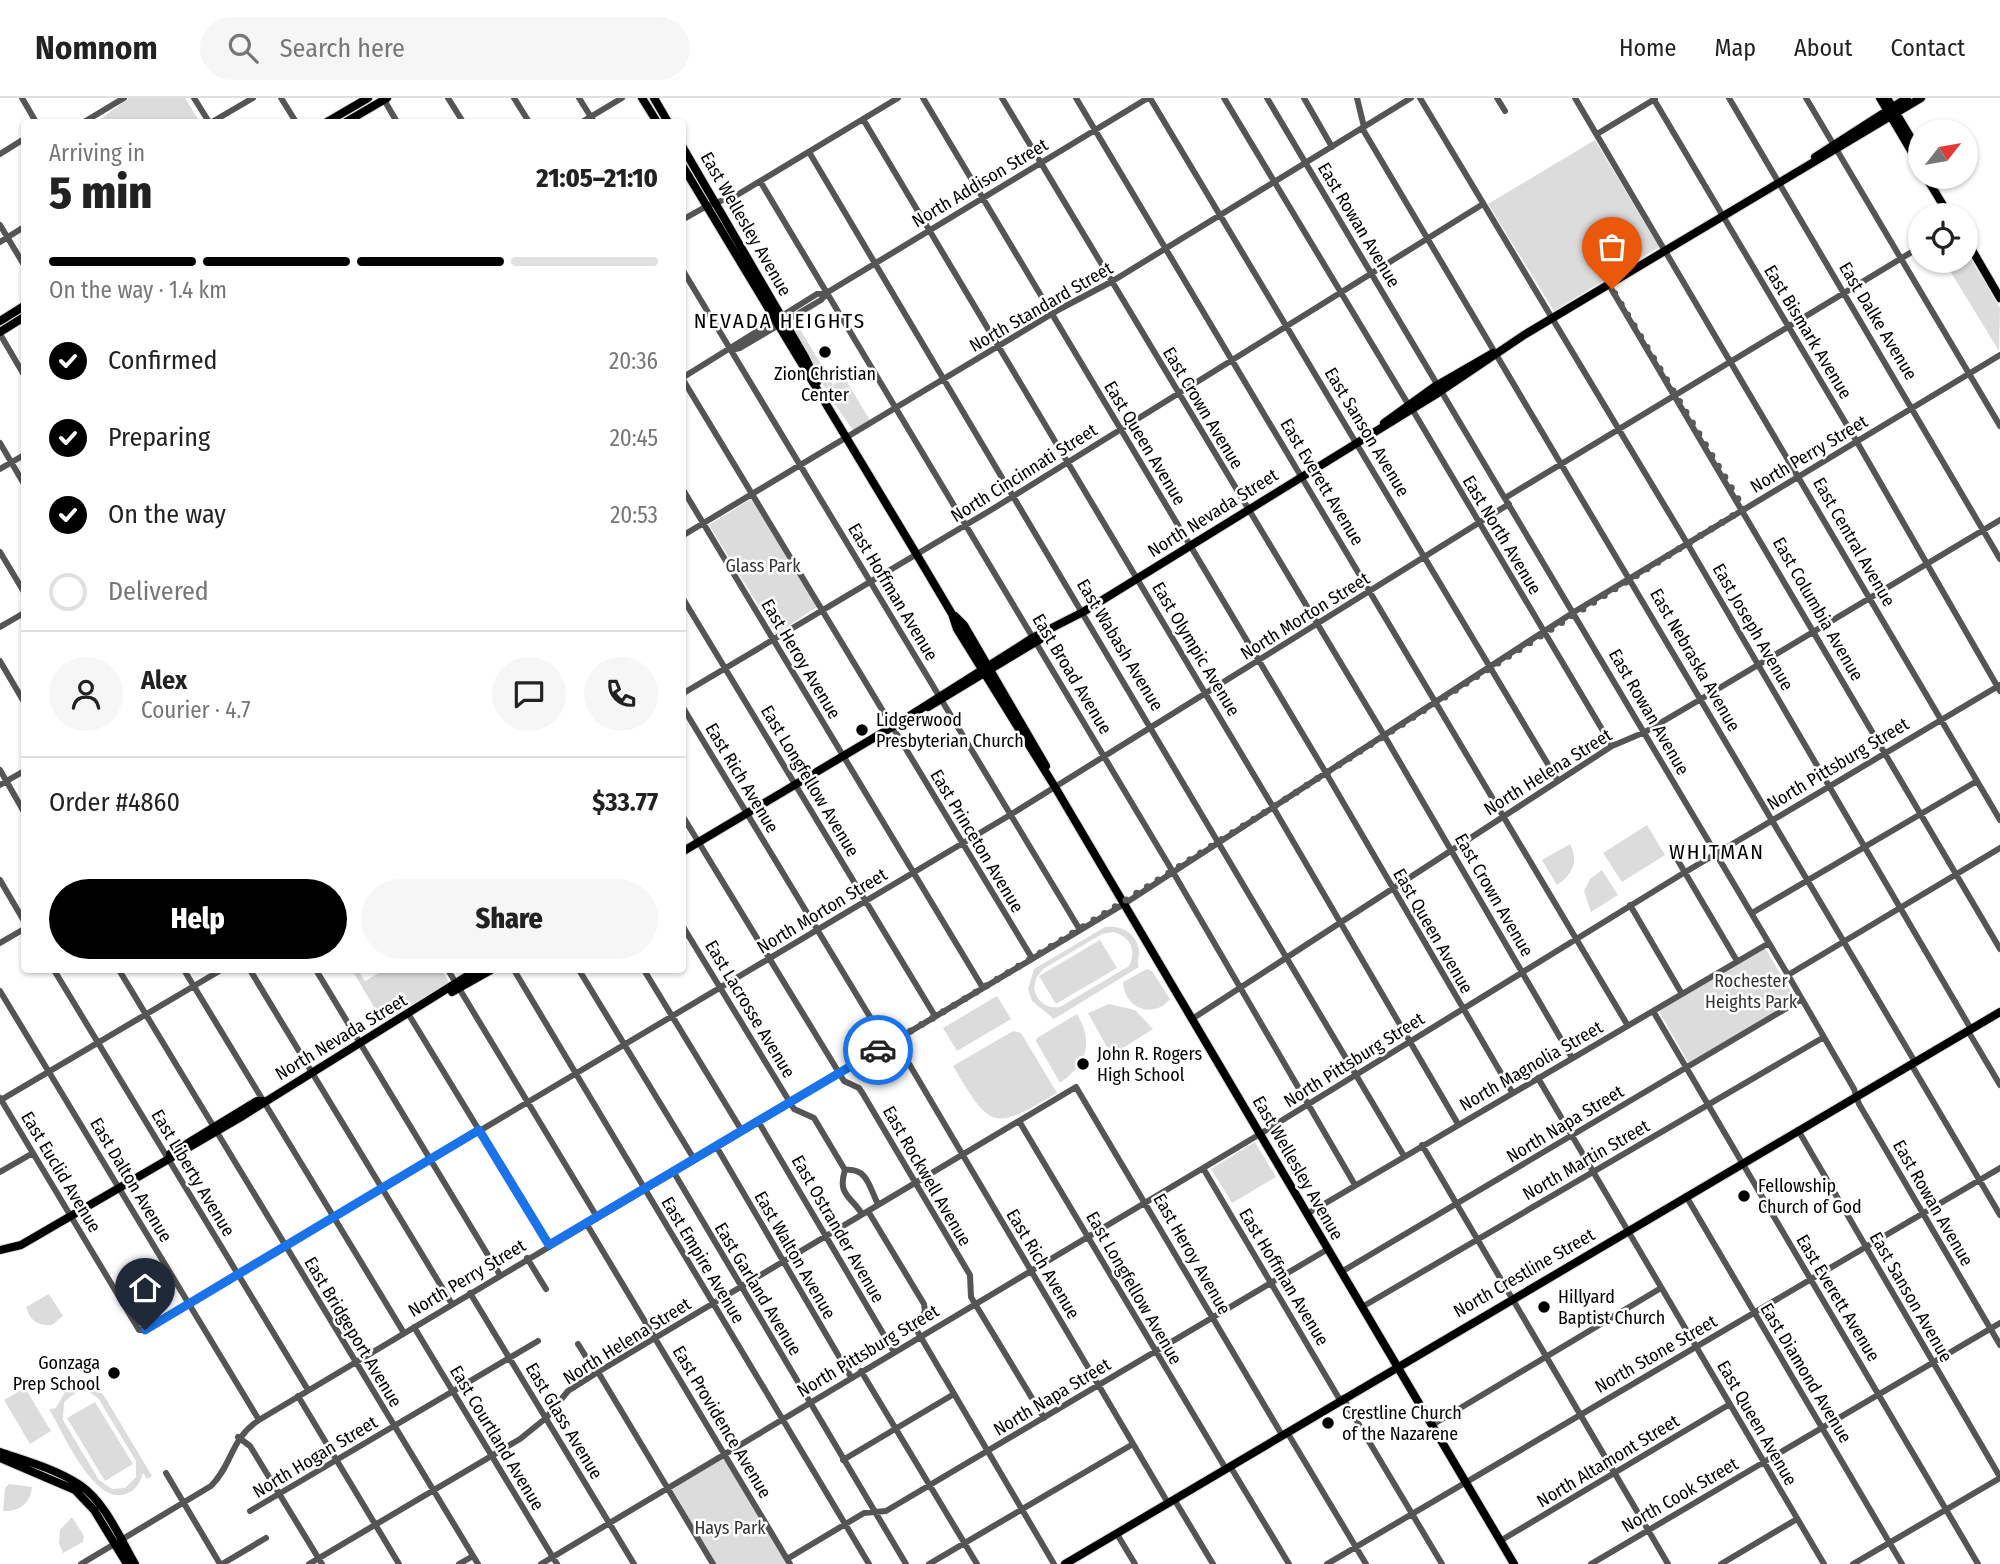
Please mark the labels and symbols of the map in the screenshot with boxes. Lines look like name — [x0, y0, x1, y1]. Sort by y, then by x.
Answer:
north arrow — [1908, 119, 1978, 189]
street label: North Addison Street — [908, 134, 1052, 232]
street label: East Wellesley Avenue — [696, 148, 796, 300]
street label: East Rowan Avenue — [1313, 159, 1405, 292]
pin — [1582, 217, 1642, 289]
street label: North Standard Street — [965, 257, 1117, 357]
street label: East Dalke Avenue — [1834, 258, 1922, 384]
street label: East Bismark Avenue — [1759, 261, 1857, 403]
district label: NEVADA HEIGHTS — [694, 308, 866, 334]
street label: East Crown Avenue — [1158, 343, 1248, 473]
marker: Zion Christian Center — [817, 344, 833, 360]
place label: Zion Christian Center — [774, 363, 876, 406]
street label: East Sanson Avenue — [1320, 363, 1414, 501]
street label: East Queen Avenue — [1099, 377, 1191, 509]
street label: North Perry Street — [1746, 410, 1872, 498]
street label: East Everett Avenue — [1275, 414, 1369, 550]
street label: North Cincinnati Street — [947, 419, 1101, 527]
street label: North Nevada Street — [1144, 464, 1282, 562]
street label: East North Avenue — [1458, 471, 1546, 599]
street label: East Central Avenue — [1808, 474, 1900, 610]
street label: East Hoffman Avenue — [843, 519, 943, 665]
street label: East Columbia Avenue — [1768, 533, 1868, 685]
park label: Glass Park — [725, 555, 801, 577]
street label: East Joseph Avenue — [1708, 560, 1798, 695]
street label: North Morton Street — [1236, 567, 1374, 665]
street label: East Wabash Avenue — [1072, 575, 1168, 715]
street label: East Olympic Avenue — [1147, 578, 1245, 720]
street label: East Nebraska Avenue — [1645, 585, 1745, 736]
street label: East Heroy Avenue — [757, 595, 846, 723]
street label: East Broad Avenue — [1027, 610, 1117, 738]
street label: East Rowan Avenue — [1604, 645, 1694, 779]
street label: East Longfellow Avenue — [756, 701, 864, 861]
place label: Lidgerwood Presbyterian Church — [876, 709, 1024, 752]
street label: North Pittsburg Street — [1763, 713, 1913, 815]
street label: East Rich Avenue — [700, 719, 784, 837]
marker: Lidgerwood Presbyterian Church — [854, 722, 870, 738]
street label: North Helena Street — [1480, 724, 1616, 820]
street label: East Princeton Avenue — [926, 765, 1029, 917]
street label: East Crown Avenue — [1450, 830, 1538, 961]
district label: WHITMAN — [1669, 839, 1765, 865]
street label: North Morton Street — [753, 863, 891, 959]
street label: East Queen Avenue — [1388, 864, 1478, 998]
street label: East Lacrosse Avenue — [700, 936, 800, 1082]
park label: Rochester Heights Park — [1705, 970, 1798, 1013]
street label: North Nevada Street — [271, 989, 411, 1085]
street label: North Pittsburg Street — [1280, 1008, 1428, 1112]
courier — [843, 1015, 913, 1085]
street label: North Magnolia Street — [1455, 1016, 1607, 1116]
place label: John R. Rogers High School — [1097, 1043, 1203, 1086]
marker: John R. Rogers High School — [1075, 1056, 1091, 1072]
street label: North Napa Street — [1502, 1080, 1628, 1168]
street label: East Wellesley Avenue — [1248, 1092, 1348, 1244]
street label: East Rockwell Avenue — [878, 1102, 976, 1250]
street label: East Liberty Avenue — [146, 1106, 240, 1241]
street label: East Euclid Avenue — [16, 1107, 106, 1237]
street label: East Dalton Avenue — [85, 1114, 177, 1246]
street label: North Martin Street — [1519, 1115, 1653, 1205]
street label: East Rowan Avenue — [1888, 1136, 1978, 1270]
street label: East Ostrander Avenue — [787, 1151, 889, 1307]
place label: Fellowship Church of God — [1758, 1175, 1862, 1218]
street label: East Walton Avenue — [749, 1187, 841, 1323]
marker: Fellowship Church of God — [1736, 1188, 1752, 1204]
street label: East Heroy Avenue — [1148, 1190, 1236, 1319]
street label: East Empire Avenue — [657, 1193, 750, 1327]
street label: East Hoffman Avenue — [1234, 1204, 1334, 1350]
street label: East Rich Avenue — [1001, 1205, 1085, 1323]
street label: East Longfellow Avenue — [1081, 1208, 1187, 1368]
street label: East Garland Avenue — [710, 1219, 806, 1360]
street label: North Crestline Street — [1449, 1224, 1599, 1322]
street label: East Sanson Avenue — [1865, 1228, 1957, 1366]
street label: East Everett Avenue — [1791, 1230, 1885, 1366]
street label: North Perry Street — [404, 1234, 530, 1322]
street label: East Bridgeport Avenue — [299, 1253, 407, 1411]
pin — [115, 1258, 175, 1330]
place label: Hillyard Baptist Church — [1558, 1286, 1665, 1329]
street label: North Helena Street — [559, 1293, 695, 1389]
marker: Hillyard Baptist Church — [1536, 1299, 1552, 1315]
street label: East Diamond Avenue — [1756, 1299, 1857, 1447]
street label: North Pittsburg Street — [793, 1300, 943, 1402]
street label: North Stone Street — [1591, 1310, 1721, 1398]
street label: East Providence Avenue — [668, 1342, 776, 1502]
place label: Gonzaga Prep School — [13, 1352, 100, 1395]
street label: North Napa Street — [989, 1353, 1115, 1441]
street label: East Queen Avenue — [1712, 1356, 1802, 1490]
street label: East Glass Avenue — [521, 1359, 607, 1483]
street label: East Courtland Avenue — [445, 1361, 549, 1515]
marker: Gonzaga Prep School — [106, 1365, 122, 1381]
place label: Crestline Church of the Nazarene — [1342, 1402, 1462, 1445]
street label: North Altamont Street — [1533, 1410, 1683, 1512]
street label: North Hogan Street — [249, 1411, 381, 1503]
marker: Crestline Church of the Nazarene — [1320, 1415, 1336, 1431]
street label: North Cook Street — [1618, 1453, 1742, 1537]
park label: Hays Park — [694, 1517, 766, 1539]

